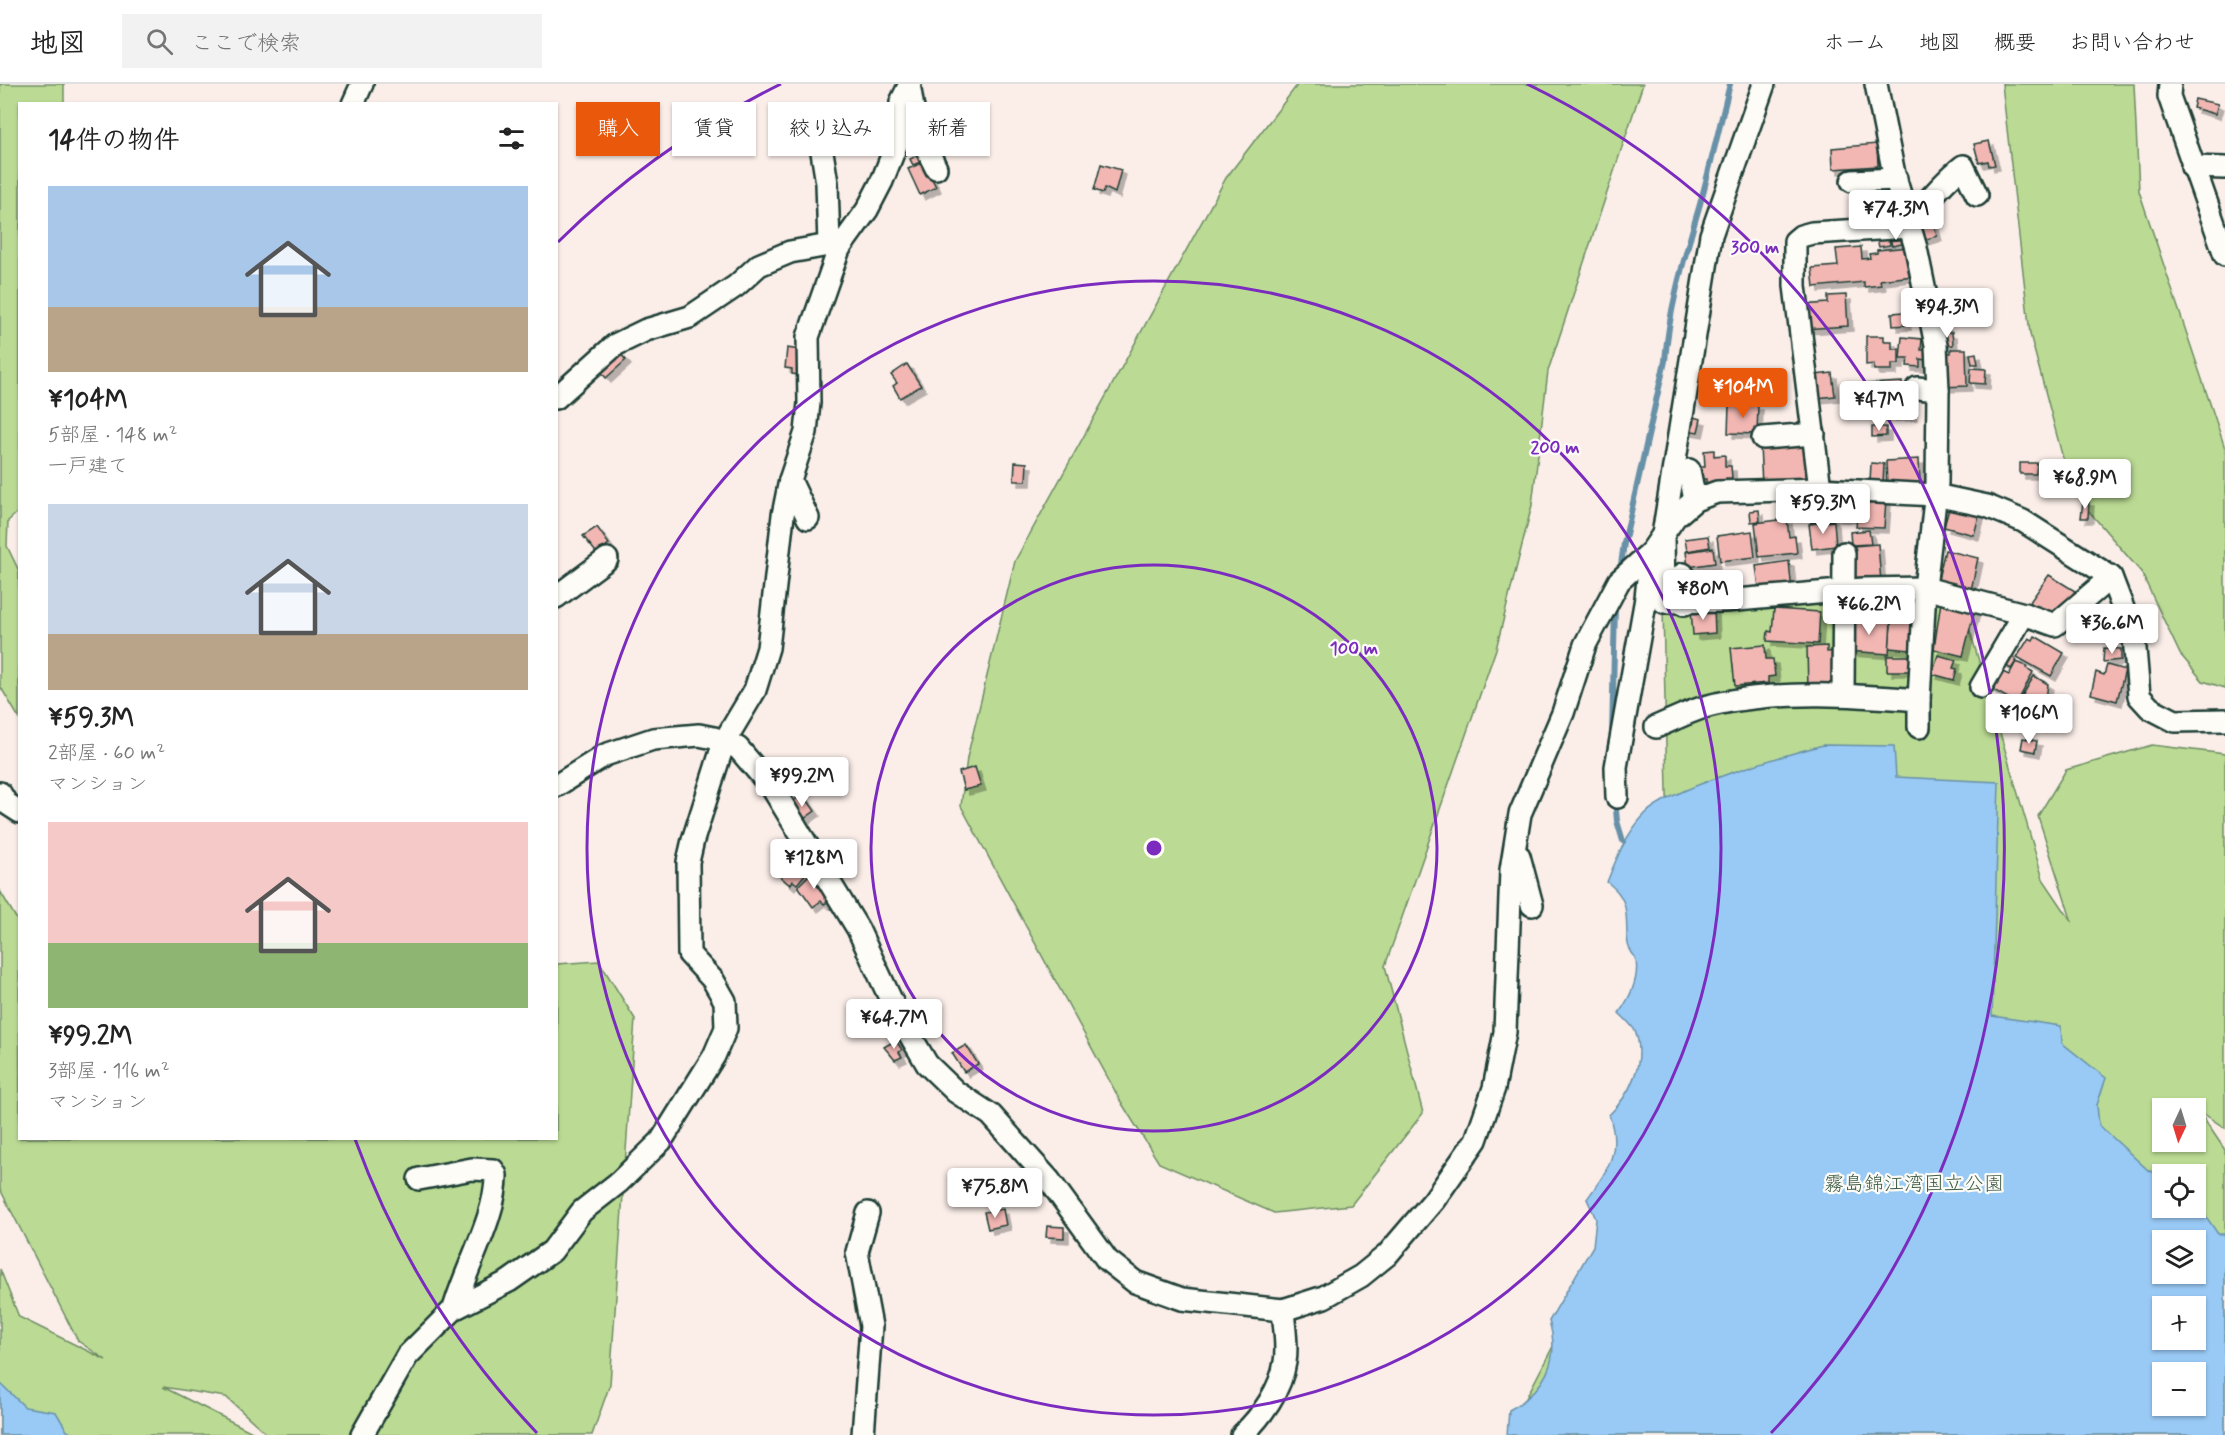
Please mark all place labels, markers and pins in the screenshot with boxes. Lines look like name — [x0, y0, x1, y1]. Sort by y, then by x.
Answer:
pin: ¥74.3M — [1847, 190, 1945, 241]
pin: ¥94.3M — [1898, 288, 1996, 339]
pin: ¥104M — [1701, 368, 1785, 419]
pin: ¥47M — [1843, 381, 1915, 432]
pin: ¥68.9M — [2036, 459, 2134, 510]
pin: ¥59.3M — [1774, 484, 1872, 535]
pin: ¥80M — [1667, 570, 1739, 621]
pin: ¥66.2M — [1820, 585, 1918, 636]
pin: ¥36.6M — [2063, 604, 2161, 655]
pin: ¥106M — [1987, 694, 2071, 745]
pin: ¥99.2M — [753, 757, 851, 808]
centre of rings — [1144, 838, 1164, 858]
pin: ¥128M — [772, 839, 856, 890]
pin: ¥64.7M — [845, 999, 943, 1050]
pin: ¥75.8M — [946, 1168, 1044, 1219]

